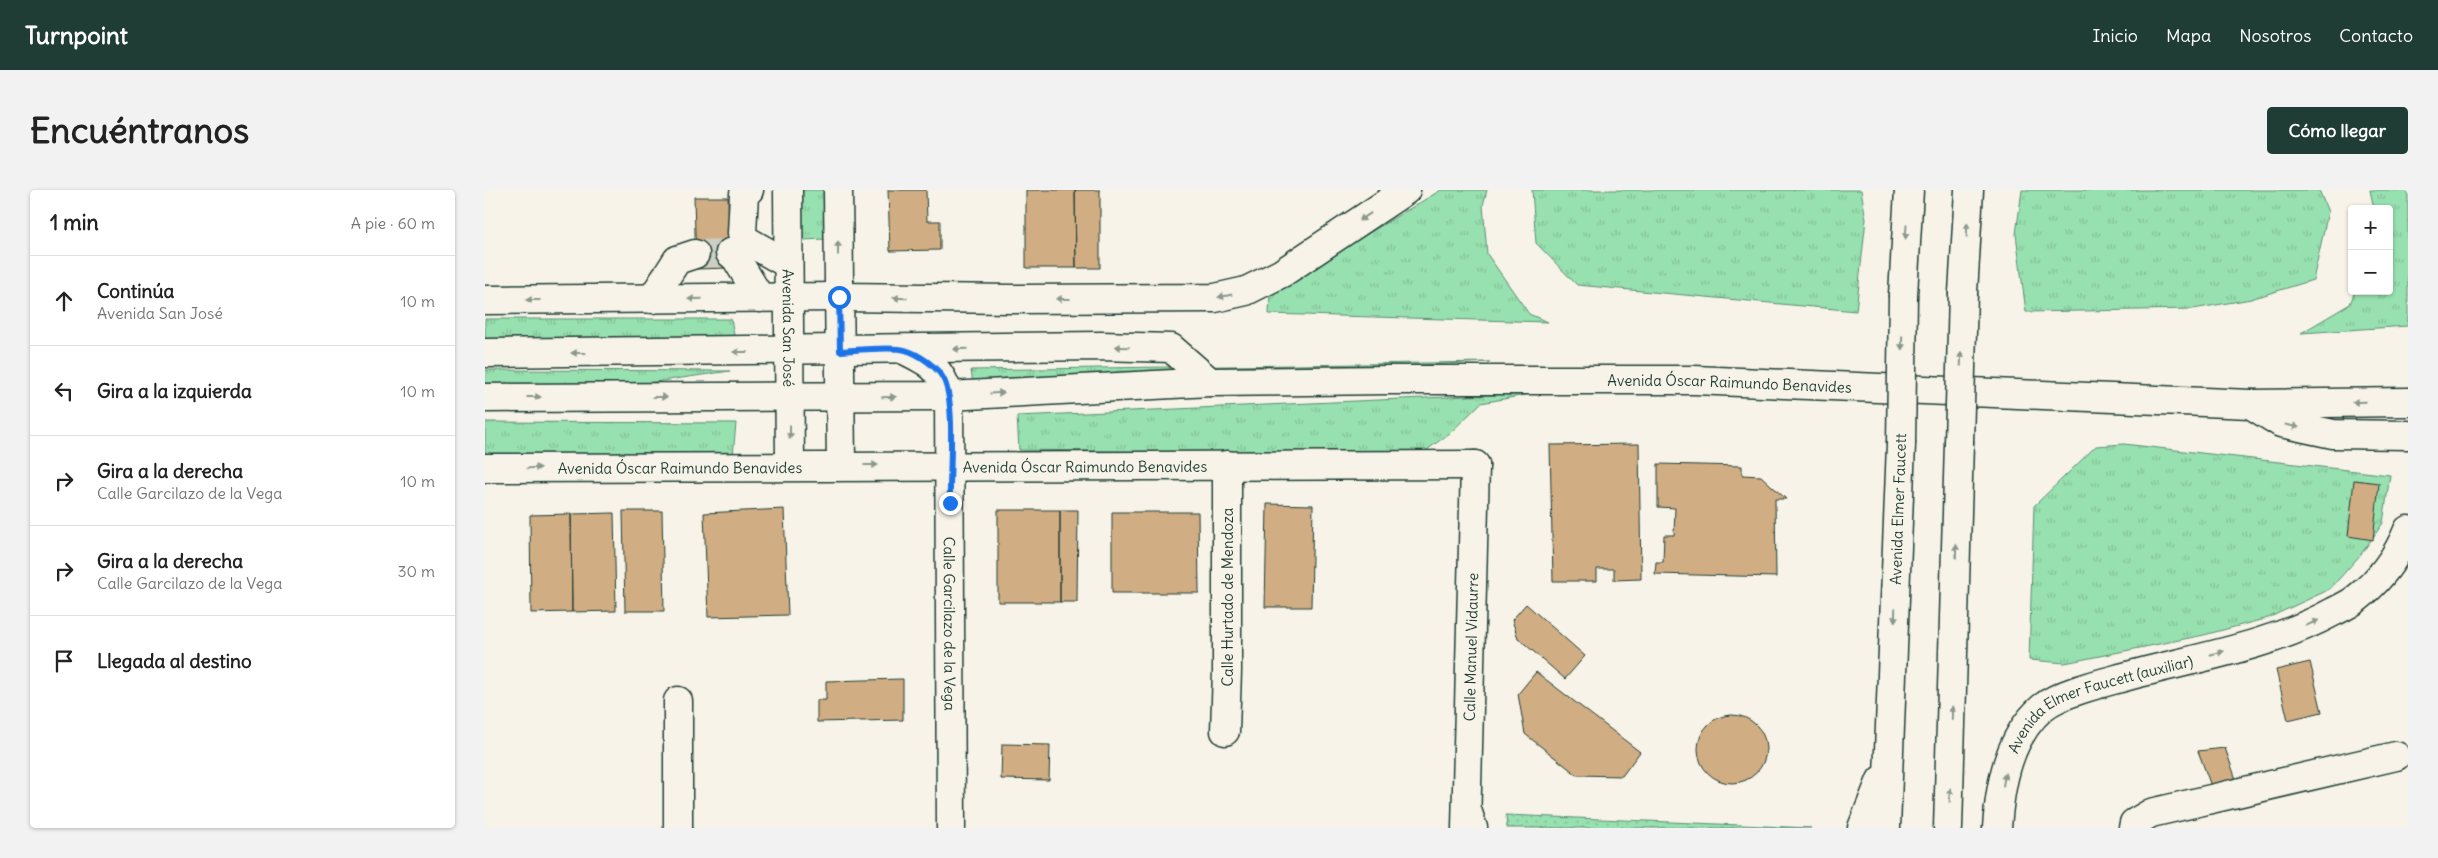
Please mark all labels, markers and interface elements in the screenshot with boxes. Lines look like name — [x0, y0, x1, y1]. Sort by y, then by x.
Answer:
text: Turnpoint — [25, 20, 128, 50]
text: Inicio — [2092, 24, 2138, 47]
text: Mapa — [2166, 24, 2211, 47]
text: Nosotros — [2239, 24, 2311, 47]
text: Contacto — [2339, 24, 2413, 47]
button: Cómo llegar — [2267, 107, 2408, 154]
text: Encuéntranos — [30, 108, 249, 152]
map controls — [2348, 205, 2393, 295]
button: + — [2348, 205, 2393, 250]
text: 1 min — [50, 209, 99, 236]
one-way arrow — [1359, 212, 1372, 222]
text: A pie · 60 m — [351, 213, 435, 233]
one-way arrow — [1964, 222, 1972, 238]
one-way arrow — [1902, 225, 1910, 241]
one-way arrow — [834, 240, 842, 256]
button: − — [2348, 250, 2393, 295]
street label: Avenida San José — [779, 269, 799, 387]
text: Continúa — [97, 279, 174, 303]
route start — [828, 286, 851, 309]
icon: ahead — [50, 287, 78, 315]
text: 10 m — [400, 291, 435, 311]
one-way arrow — [1216, 292, 1232, 300]
one-way arrow — [892, 293, 908, 301]
one-way arrow — [687, 295, 703, 303]
one-way arrow — [1054, 295, 1070, 303]
one-way arrow — [525, 296, 541, 304]
text: Avenida San José — [97, 303, 223, 323]
one-way arrow — [1898, 336, 1906, 352]
one-way arrow — [1114, 342, 1130, 350]
one-way arrow — [951, 345, 967, 353]
one-way arrow — [732, 348, 748, 356]
one-way arrow — [569, 349, 585, 357]
one-way arrow — [1958, 351, 1966, 367]
street label: Avenida Óscar Raimundo Benavides — [1607, 370, 1852, 396]
icon: left — [50, 377, 78, 405]
text: Gira a la izquierda — [97, 379, 252, 403]
text: 10 m — [400, 381, 435, 401]
one-way arrow — [989, 389, 1005, 397]
one-way arrow — [526, 393, 542, 401]
one-way arrow — [881, 393, 897, 401]
one-way arrow — [652, 394, 668, 402]
one-way arrow — [2351, 398, 2367, 406]
one-way arrow — [2285, 422, 2301, 430]
one-way arrow — [786, 424, 794, 440]
street label: Avenida Elmer Faucett — [1886, 433, 1910, 585]
street label: Avenida Óscar Raimundo Benavides — [963, 456, 1207, 476]
street label: Avenida Óscar Raimundo Benavides — [558, 457, 802, 477]
text: Gira a la derecha — [97, 459, 243, 483]
one-way arrow — [863, 461, 879, 469]
one-way arrow — [526, 464, 542, 472]
icon: right — [50, 467, 78, 495]
text: 10 m — [400, 471, 435, 491]
text: Calle Garcilazo de la Vega — [97, 483, 282, 503]
route end — [939, 492, 962, 515]
street label: Calle Hurtado de Mendoza — [1217, 507, 1237, 687]
street label: Calle Garcilazo de la Vega — [940, 537, 960, 711]
one-way arrow — [1952, 543, 1960, 559]
text: Gira a la derecha — [97, 549, 243, 573]
icon: right — [50, 557, 78, 585]
text: 30 m — [398, 561, 435, 581]
text: Calle Garcilazo de la Vega — [97, 573, 282, 593]
street label: Calle Manuel Vidaurre — [1459, 573, 1482, 722]
one-way arrow — [1890, 607, 1898, 623]
one-way arrow — [2305, 618, 2319, 626]
icon: arrive — [50, 647, 78, 675]
text: Llegada al destino — [97, 649, 252, 673]
one-way arrow — [2210, 649, 2225, 657]
street label: Avenida Elmer Faucett (auxiliar) — [2003, 651, 2195, 756]
one-way arrow — [1949, 705, 1957, 721]
one-way arrow — [2000, 771, 2008, 787]
one-way arrow — [1946, 787, 1954, 803]

